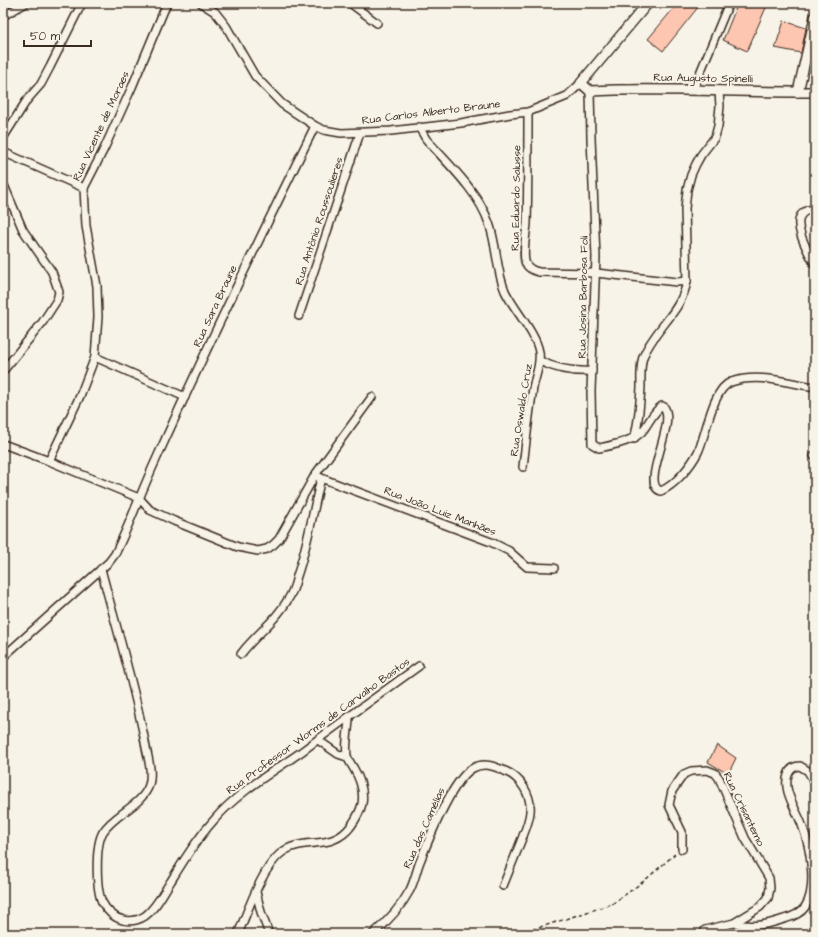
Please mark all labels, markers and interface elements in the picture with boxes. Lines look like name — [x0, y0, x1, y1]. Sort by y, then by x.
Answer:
scale bar — [24, 22, 91, 48]
text: 50 m — [30, 28, 61, 45]
street label: Rua Vicente de Moraes — [69, 68, 133, 183]
street label: Rua Augusto Spinelli — [653, 70, 753, 87]
street label: Rua Carlos Alberto Braune — [361, 96, 501, 128]
street label: Rua Eduardo Salusse — [508, 145, 524, 251]
street label: Rua Antônio Roussoulieres — [291, 155, 347, 287]
street label: Rua Josina Barbosa Foli — [574, 235, 592, 358]
street label: Rua Sara Braune — [189, 263, 241, 349]
street label: Rua Oswaldo Cruz — [506, 362, 536, 457]
street label: Rua João Luiz Manhães — [382, 483, 499, 540]
street label: Rua Professor Worms de Carvalho Bastos — [223, 654, 413, 798]
street label: Rua Crisantemo — [720, 769, 769, 849]
street label: Rua das Camélias — [399, 785, 449, 871]

